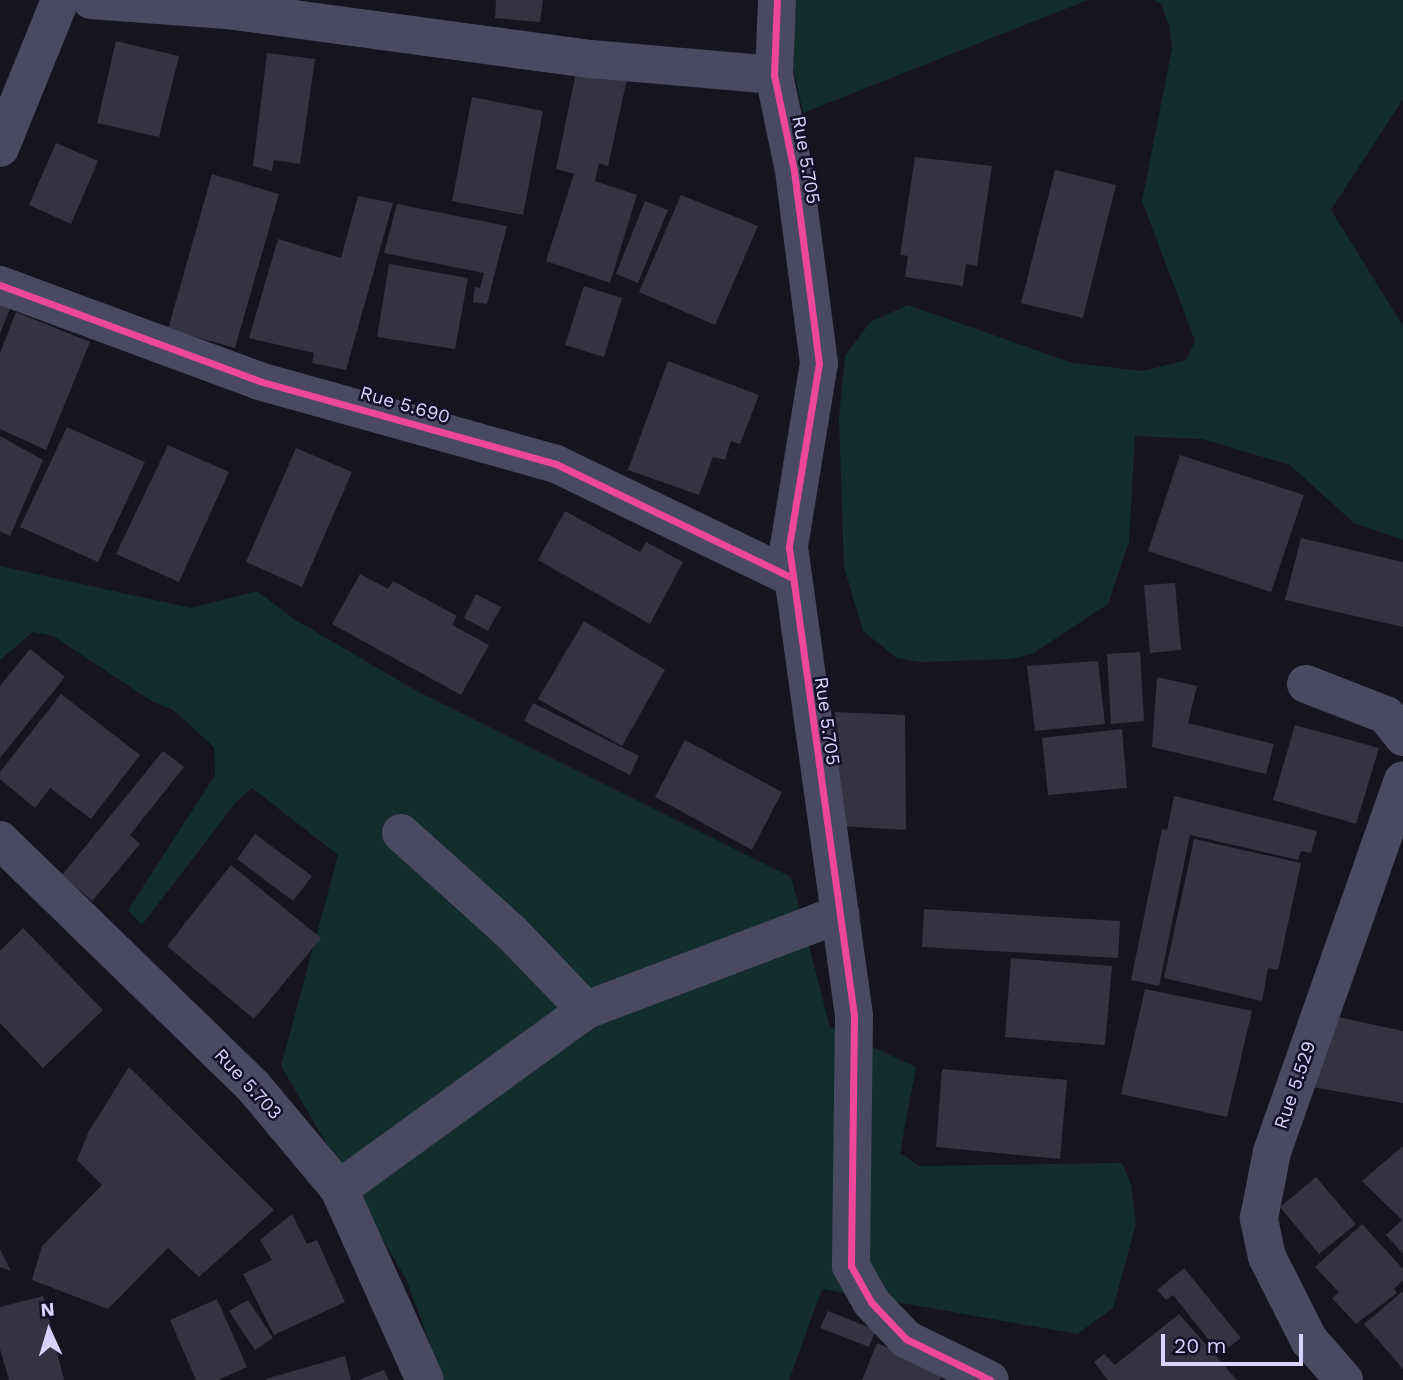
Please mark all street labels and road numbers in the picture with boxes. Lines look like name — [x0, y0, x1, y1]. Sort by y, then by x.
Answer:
street label: Rue 5.705 — [787, 114, 825, 206]
street label: Rue 5.690 — [357, 381, 453, 429]
street label: Rue 5.705 — [810, 675, 844, 767]
street label: Rue 5.529 — [1269, 1038, 1321, 1132]
street label: Rue 5.703 — [209, 1044, 287, 1124]

